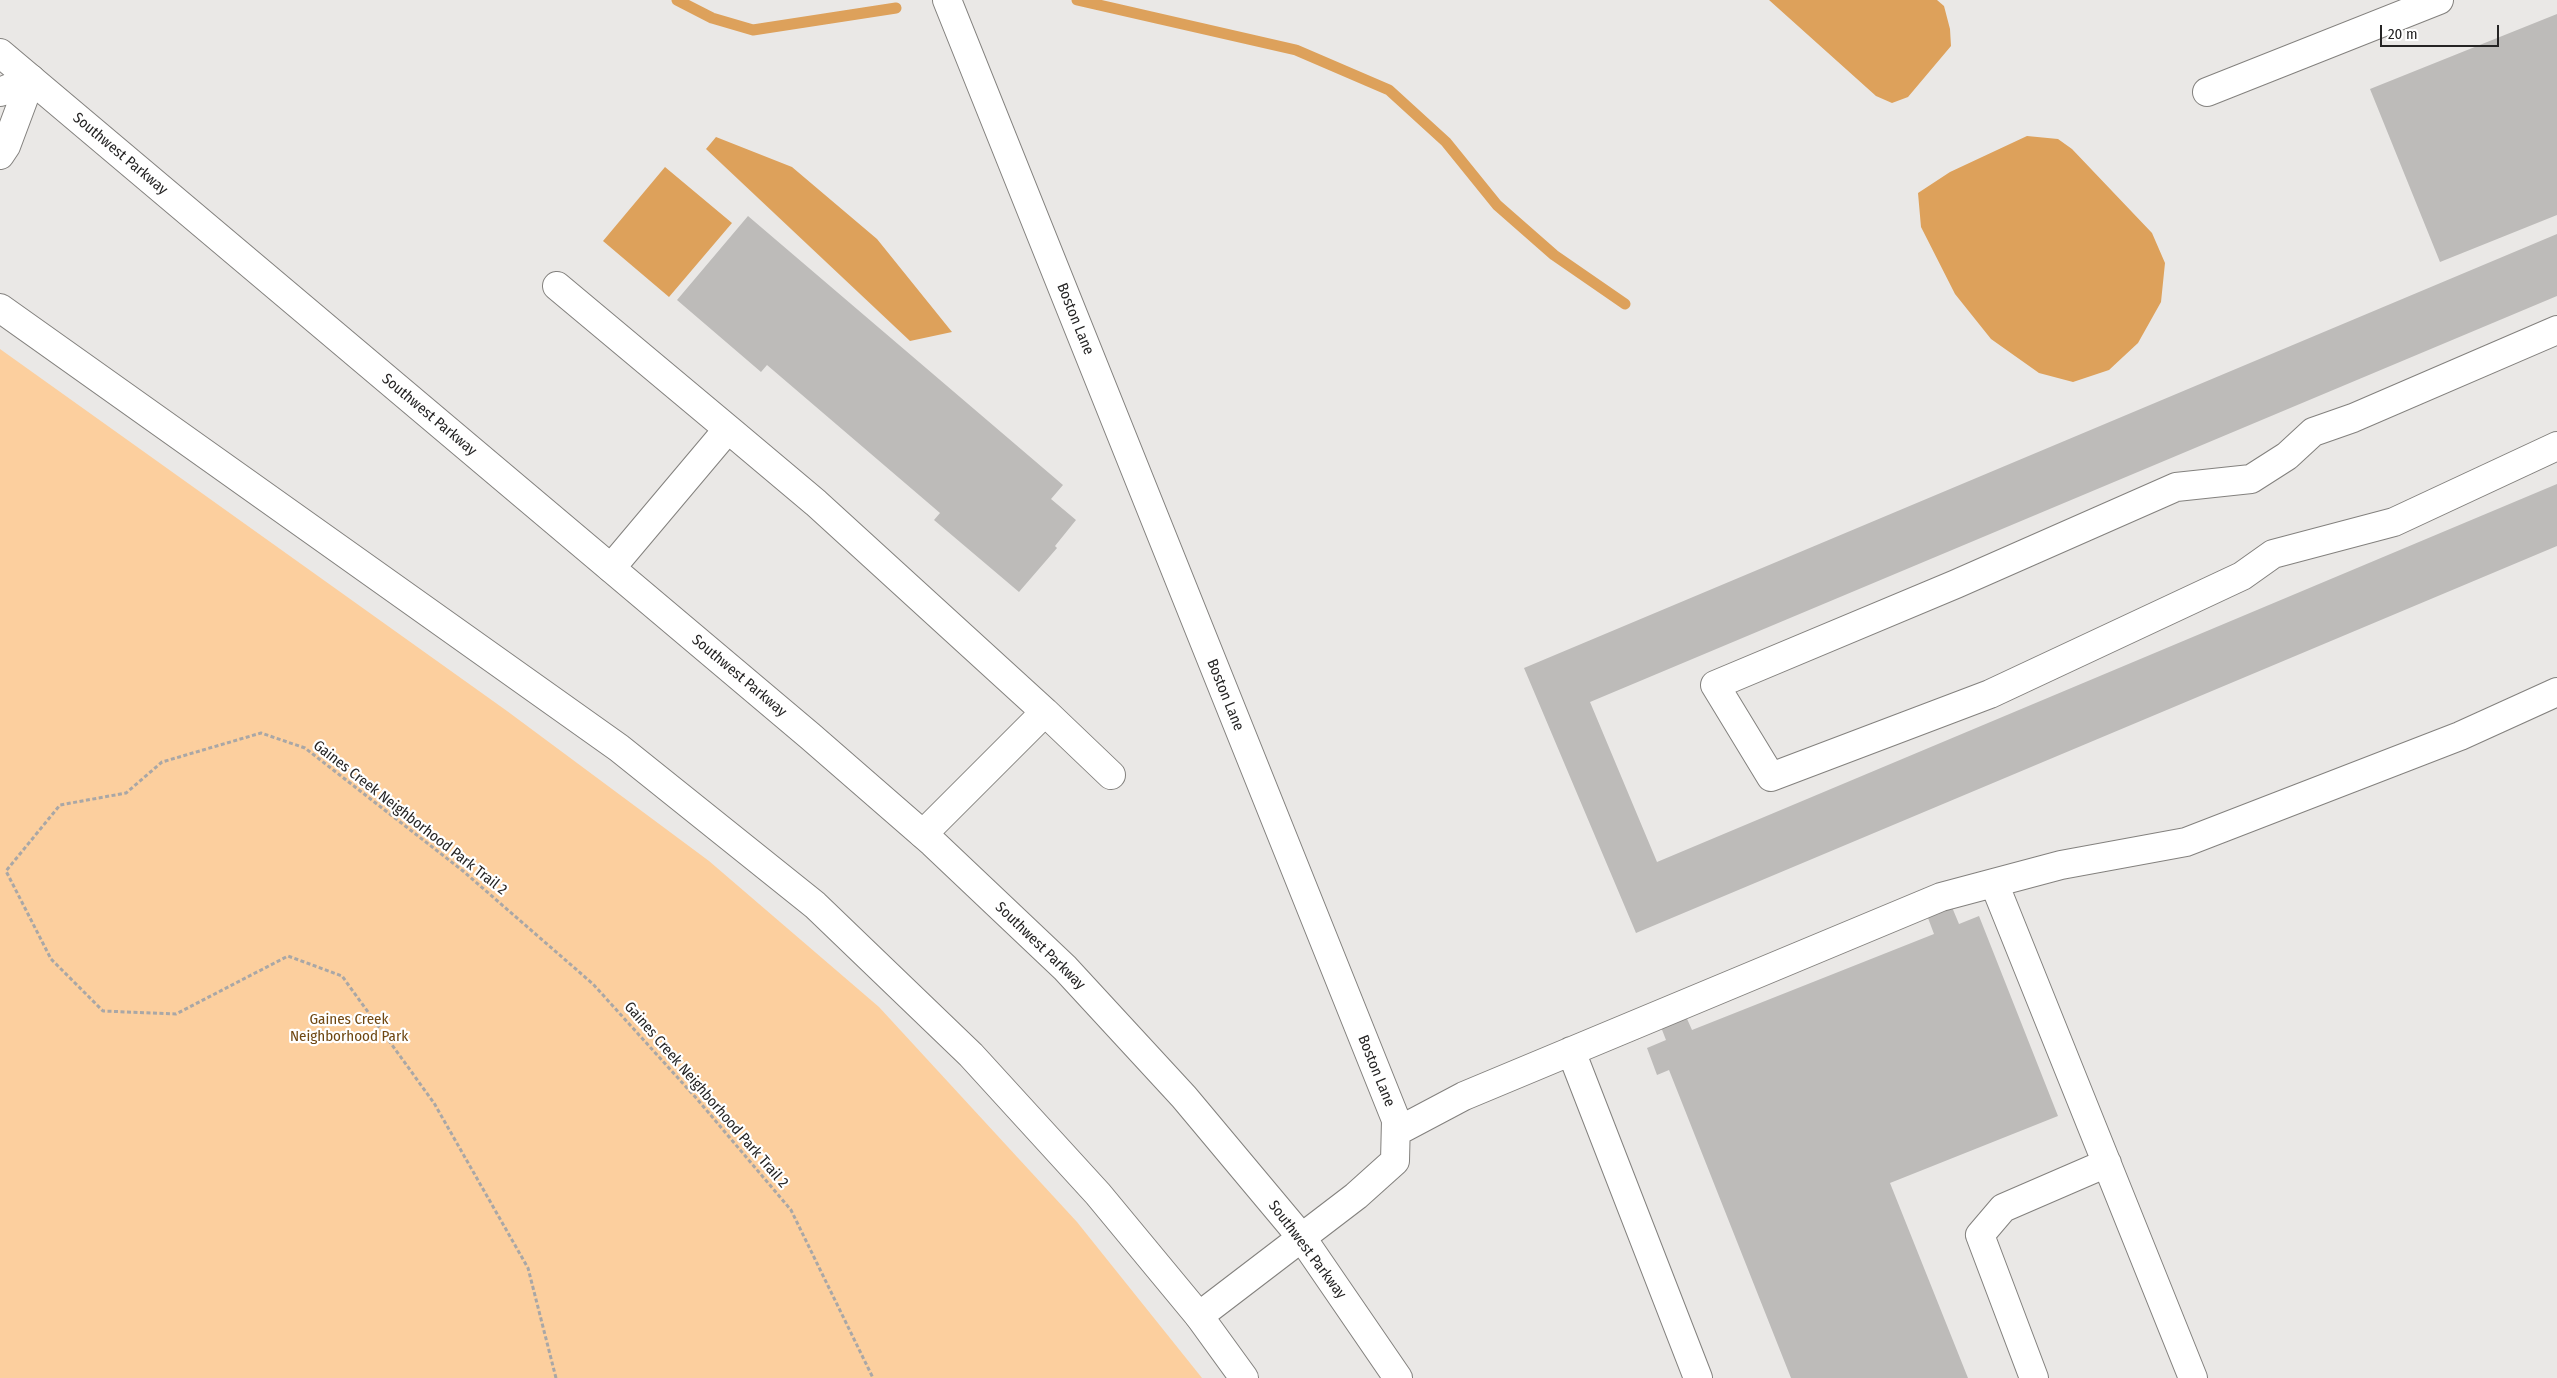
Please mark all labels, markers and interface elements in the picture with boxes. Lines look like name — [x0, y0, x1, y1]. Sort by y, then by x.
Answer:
scale bar — [2382, 15, 2501, 47]
text: 20 m — [2388, 25, 2418, 43]
street label: Southwest Parkway — [69, 109, 171, 199]
street label: Boston Lane — [1052, 281, 1098, 357]
street label: Southwest Parkway — [378, 370, 480, 460]
street label: Southwest Parkway — [688, 631, 790, 721]
street label: Boston Lane — [1202, 657, 1248, 733]
street label: Gaines Creek Neighborhood Park Trail 2 — [310, 737, 510, 899]
street label: Southwest Parkway — [991, 898, 1089, 994]
street label: Gaines Creek Neighborhood Park Trail 2 — [620, 998, 792, 1192]
park label: Gaines Creek Neighborhood Park — [290, 1011, 408, 1046]
street label: Boston Lane — [1353, 1033, 1399, 1109]
street label: Southwest Parkway — [1264, 1197, 1350, 1303]

